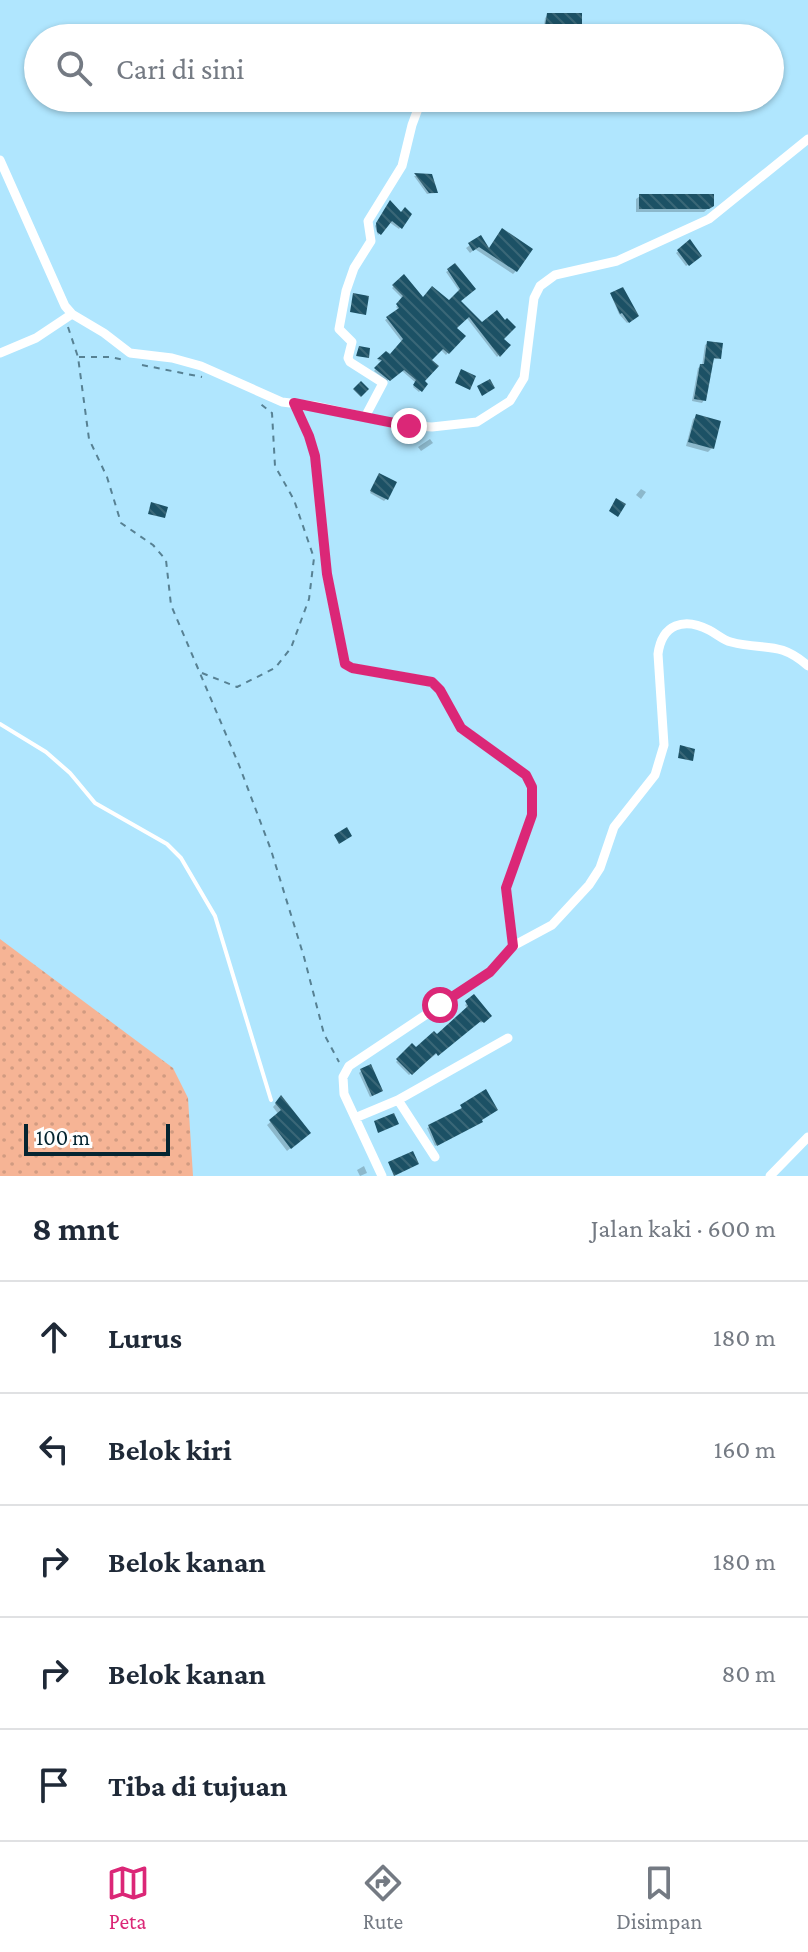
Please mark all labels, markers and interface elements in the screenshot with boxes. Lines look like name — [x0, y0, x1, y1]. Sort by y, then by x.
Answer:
search box — [24, 24, 784, 112]
icon: search — [52, 46, 96, 90]
text: Cari di sini — [116, 52, 244, 85]
route end — [391, 408, 427, 444]
route start — [422, 987, 458, 1023]
scale bar — [24, 1120, 170, 1156]
text: 100 m — [36, 1125, 90, 1150]
text: 8 mnt — [32, 1210, 119, 1247]
text: Jalan kaki · 600 m — [591, 1214, 776, 1243]
icon: ahead — [32, 1315, 76, 1359]
text: Lurus — [108, 1321, 182, 1354]
text: 180 m — [713, 1323, 776, 1352]
icon: left — [32, 1427, 76, 1471]
text: Belok kiri — [108, 1433, 232, 1466]
text: 160 m — [714, 1435, 776, 1464]
icon: right — [32, 1539, 76, 1583]
text: Belok kanan — [108, 1545, 266, 1578]
text: 180 m — [713, 1547, 776, 1576]
icon: right — [32, 1651, 76, 1695]
text: Belok kanan — [108, 1657, 266, 1690]
text: 80 m — [722, 1659, 776, 1688]
icon: arrive — [32, 1763, 76, 1807]
text: Tiba di tujuan — [108, 1769, 287, 1802]
tab: Peta — [106, 1861, 150, 1934]
tab: Rute — [361, 1861, 405, 1934]
tab: Disimpan — [616, 1861, 702, 1934]

